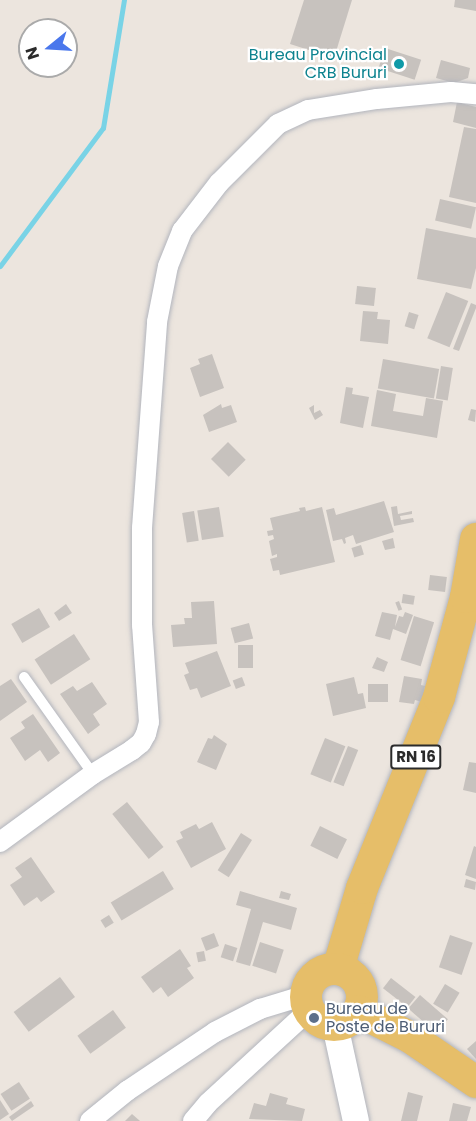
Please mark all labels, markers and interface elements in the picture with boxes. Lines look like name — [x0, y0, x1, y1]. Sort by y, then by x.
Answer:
north arrow — [18, 18, 78, 78]
text: N — [20, 44, 45, 62]
place label: Bureau Provincial CRB Bururi — [249, 45, 387, 83]
marker: Bureau Provincial CRB Bururi — [392, 57, 406, 71]
road number: RN 16 — [389, 745, 443, 769]
place label: Bureau de Poste de Bururi — [326, 999, 445, 1037]
marker: Bureau de Poste de Bururi — [307, 1011, 321, 1025]

